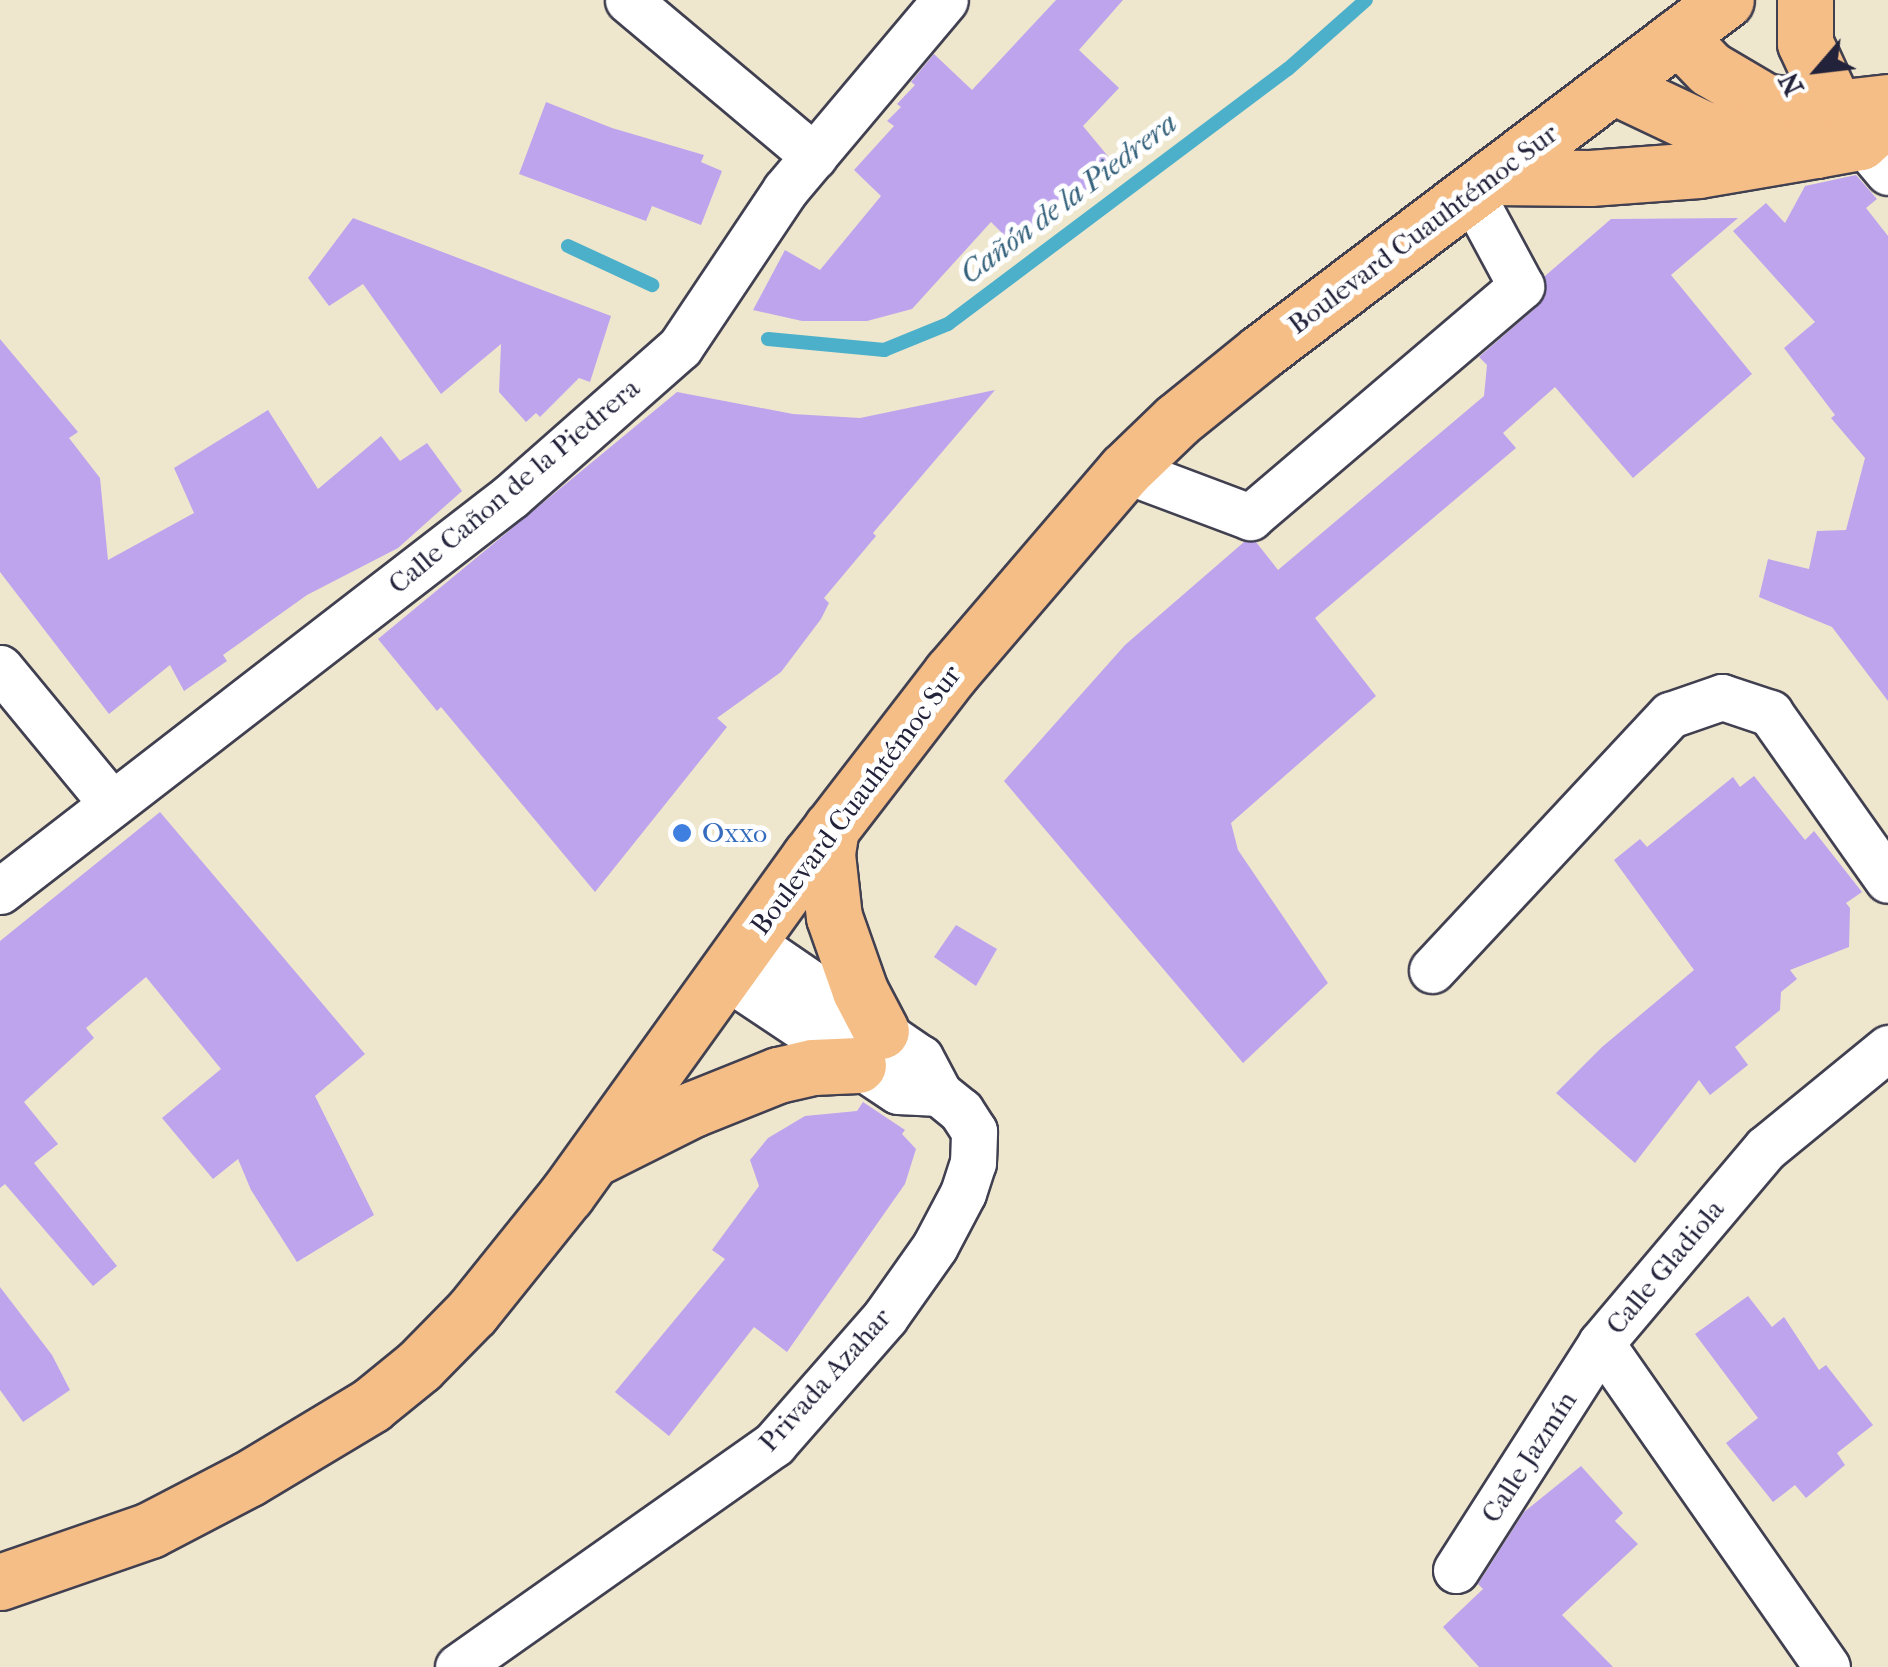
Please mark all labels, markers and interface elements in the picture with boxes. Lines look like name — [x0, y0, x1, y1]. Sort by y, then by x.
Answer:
north arrow — [1768, 20, 1868, 120]
text: N — [1772, 67, 1811, 101]
water label: Cañón de la Piedrera — [954, 106, 1184, 292]
street label: Boulevard Cuauhtémoc Sur — [1281, 117, 1565, 341]
street label: Calle Cañon de la Piedrera — [382, 371, 646, 601]
street label: Boulevard Cuauhtémoc Sur — [744, 658, 968, 942]
place label: Oxxo — [702, 816, 767, 850]
marker: Oxxo — [671, 822, 693, 844]
street label: Calle Gladiola — [1599, 1193, 1731, 1341]
street label: Privada Azahar — [752, 1301, 898, 1459]
street label: Calle Jazmín — [1474, 1385, 1584, 1529]

